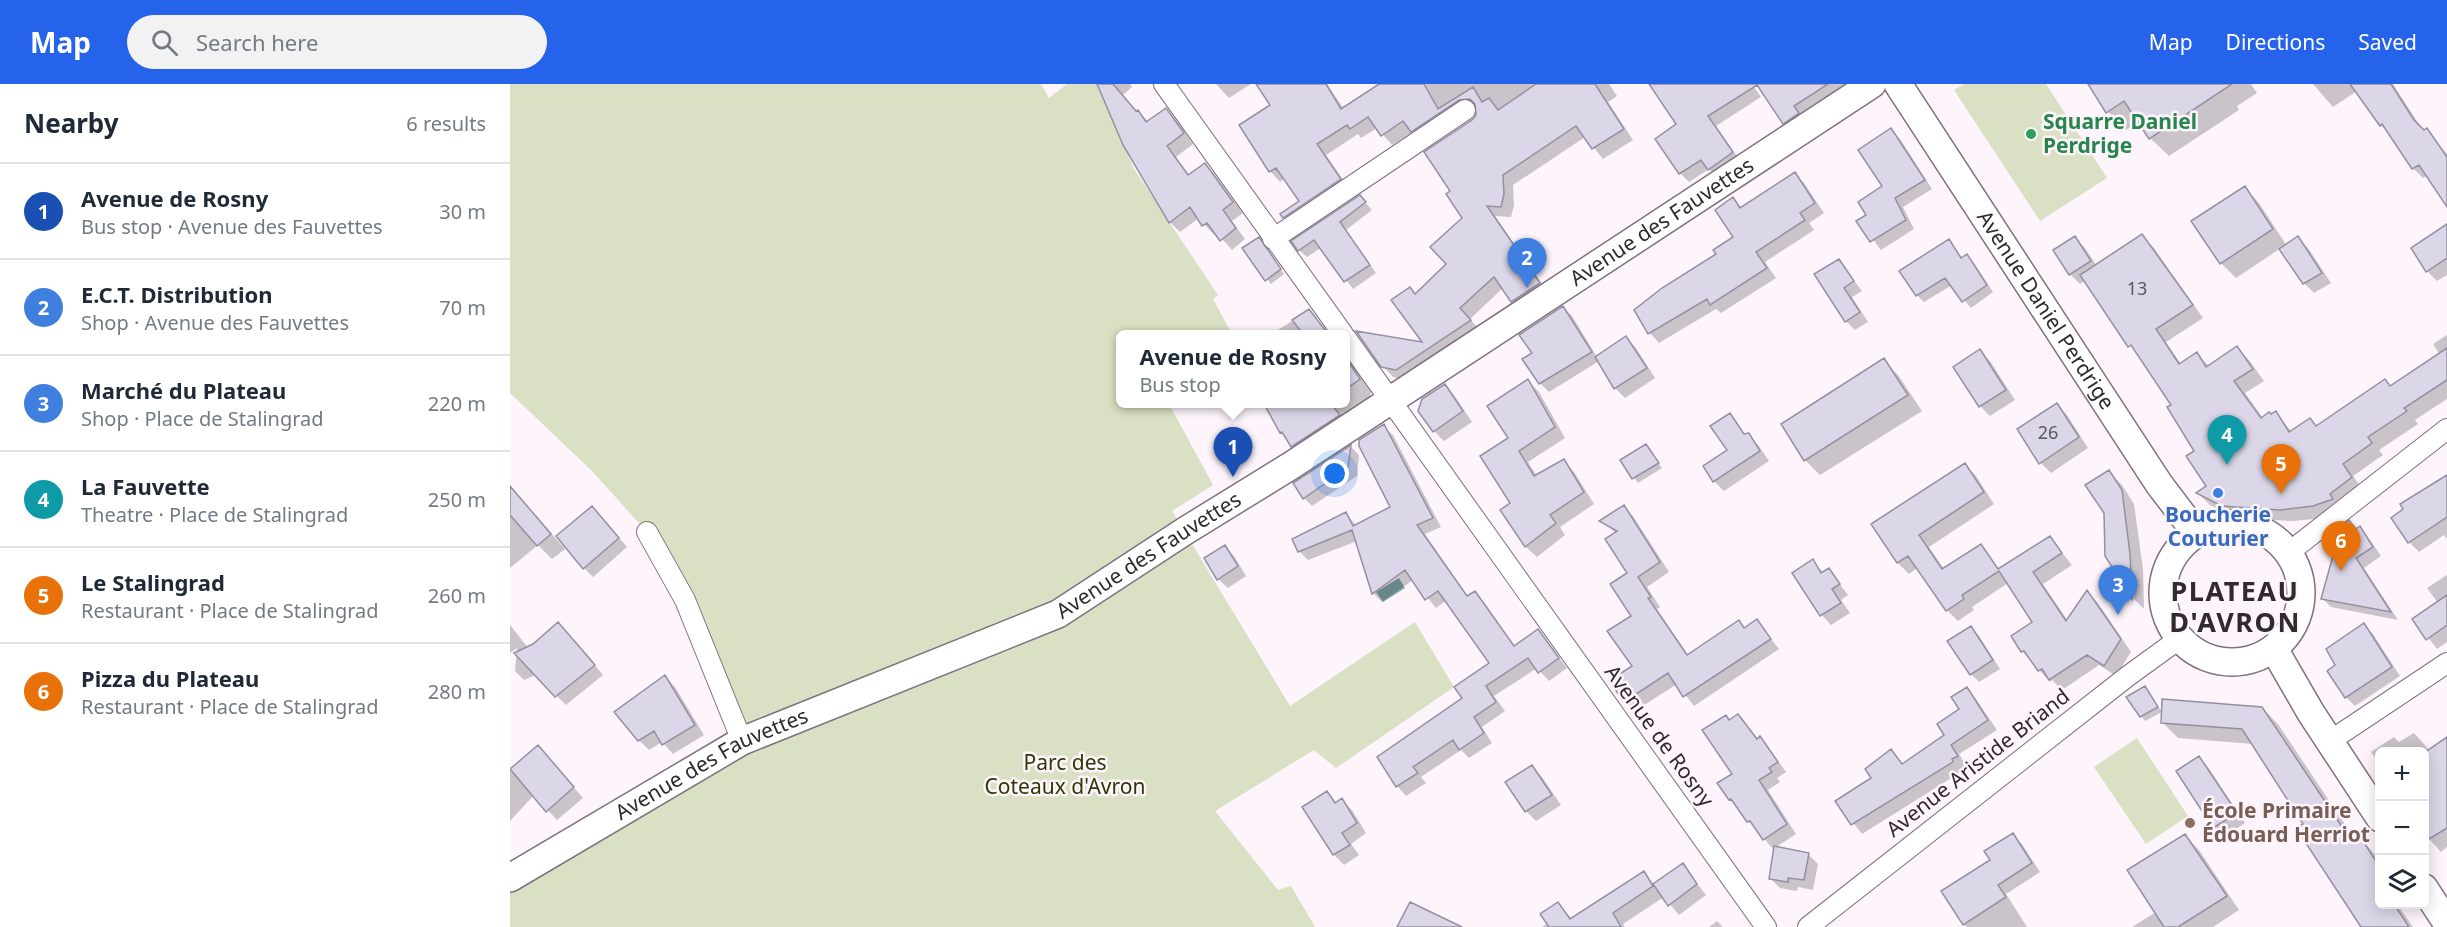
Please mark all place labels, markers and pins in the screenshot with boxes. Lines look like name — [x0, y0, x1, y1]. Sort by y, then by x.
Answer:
place label: Squarre Daniel Perdrige — [2043, 107, 2197, 159]
marker: Squarre Daniel Perdrige — [2024, 127, 2038, 141]
pin: 2 — [1508, 238, 1546, 288]
pin: 4 — [2208, 416, 2246, 465]
pin: 1 — [1214, 428, 1252, 477]
pin: 5 — [2262, 444, 2300, 494]
marker: Boucherie Couturier — [2211, 486, 2225, 500]
place label: Boucherie Couturier — [2165, 500, 2271, 552]
pin: 6 — [2322, 522, 2360, 571]
pin: 3 — [2098, 566, 2138, 615]
place label: École Primaire Édouard Herriot — [2202, 796, 2370, 848]
marker: École Primaire Édouard Herriot — [2183, 816, 2197, 830]

